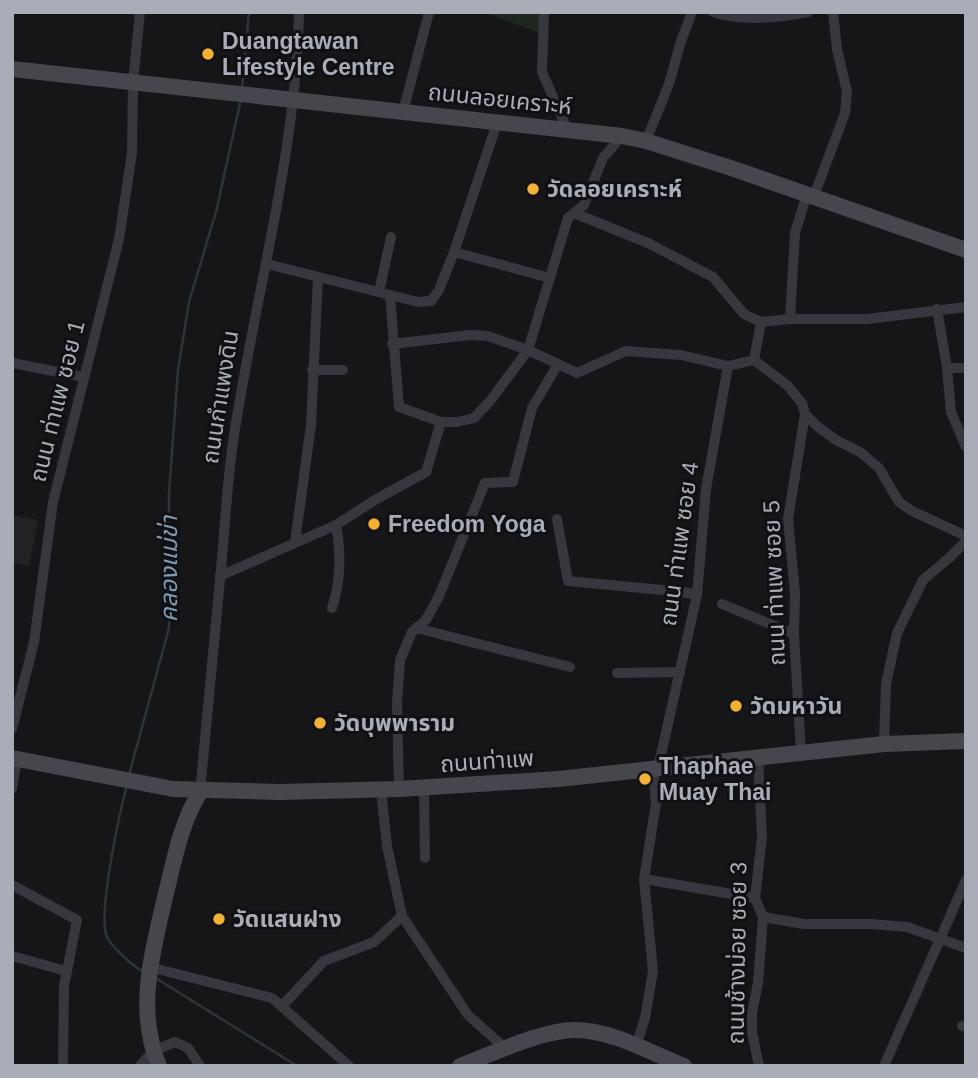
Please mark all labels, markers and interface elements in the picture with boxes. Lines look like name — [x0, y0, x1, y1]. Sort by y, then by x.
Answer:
place label: Duangtawan Lifestyle Centre — [222, 28, 395, 80]
marker: Duangtawan Lifestyle Centre — [200, 46, 216, 62]
street label: ถนนลอยเคราะห์ — [427, 79, 574, 120]
place label: วัดลอยเคราะห์ — [547, 176, 682, 202]
marker: วัดลอยเคราะห์ — [525, 181, 541, 197]
street label: ถนน ท่าแพ ซอย 1 — [24, 318, 90, 484]
street label: ถนนกำแพงดิน — [197, 329, 243, 465]
street label: ถนน ท่าแพ ซอย 4 — [655, 460, 703, 628]
street label: ถนน ท่าแพ ซอย 5 — [758, 500, 790, 666]
place label: Freedom Yoga — [388, 511, 546, 537]
water label: คลองแม่ข่า — [155, 515, 182, 622]
marker: Freedom Yoga — [366, 516, 382, 532]
place label: วัดมหาวัน — [750, 693, 842, 719]
marker: วัดมหาวัน — [728, 698, 744, 714]
place label: วัดบุพพาราม — [334, 710, 455, 737]
marker: วัดบุพพาราม — [312, 715, 328, 731]
street label: ถนนท่าแพ — [439, 745, 535, 777]
place label: Thaphae Muay Thai — [659, 753, 771, 805]
marker: Thaphae Muay Thai — [637, 771, 653, 787]
street label: ถนนช้างม่อย ซอย 3 — [722, 861, 752, 1045]
place label: วัดแสนฝาง — [233, 906, 342, 932]
marker: วัดแสนฝาง — [211, 911, 227, 927]

